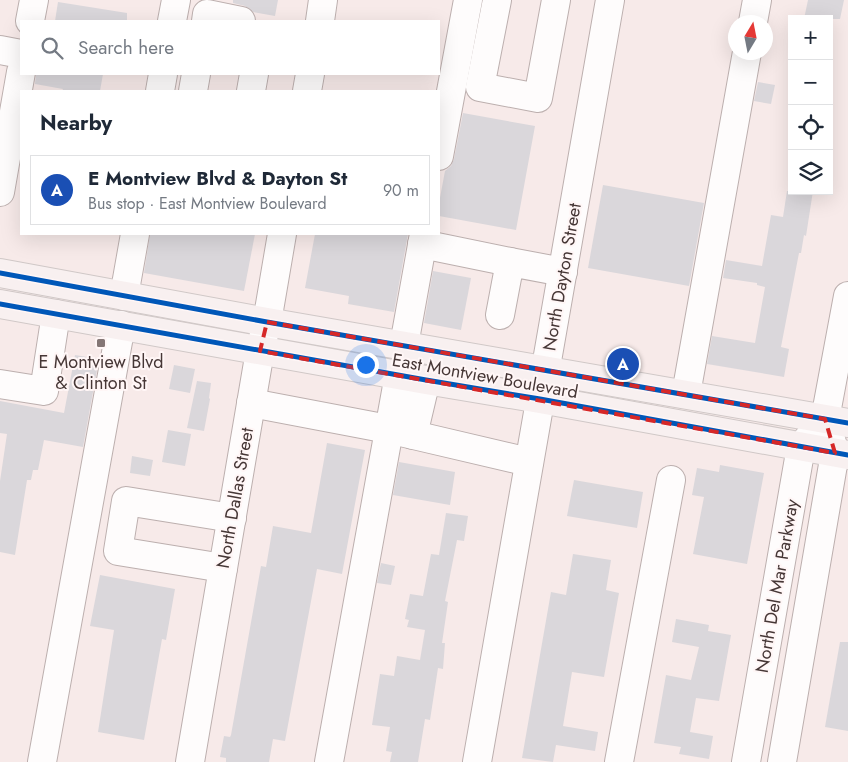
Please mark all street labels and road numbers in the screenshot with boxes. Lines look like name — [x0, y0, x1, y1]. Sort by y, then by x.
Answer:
street label: North Dayton Street — [536, 200, 588, 353]
street label: East Montview Boulevard — [390, 347, 580, 405]
street label: North Dallas Street — [210, 425, 260, 570]
street label: North Del Mar Parkway — [749, 497, 805, 675]

